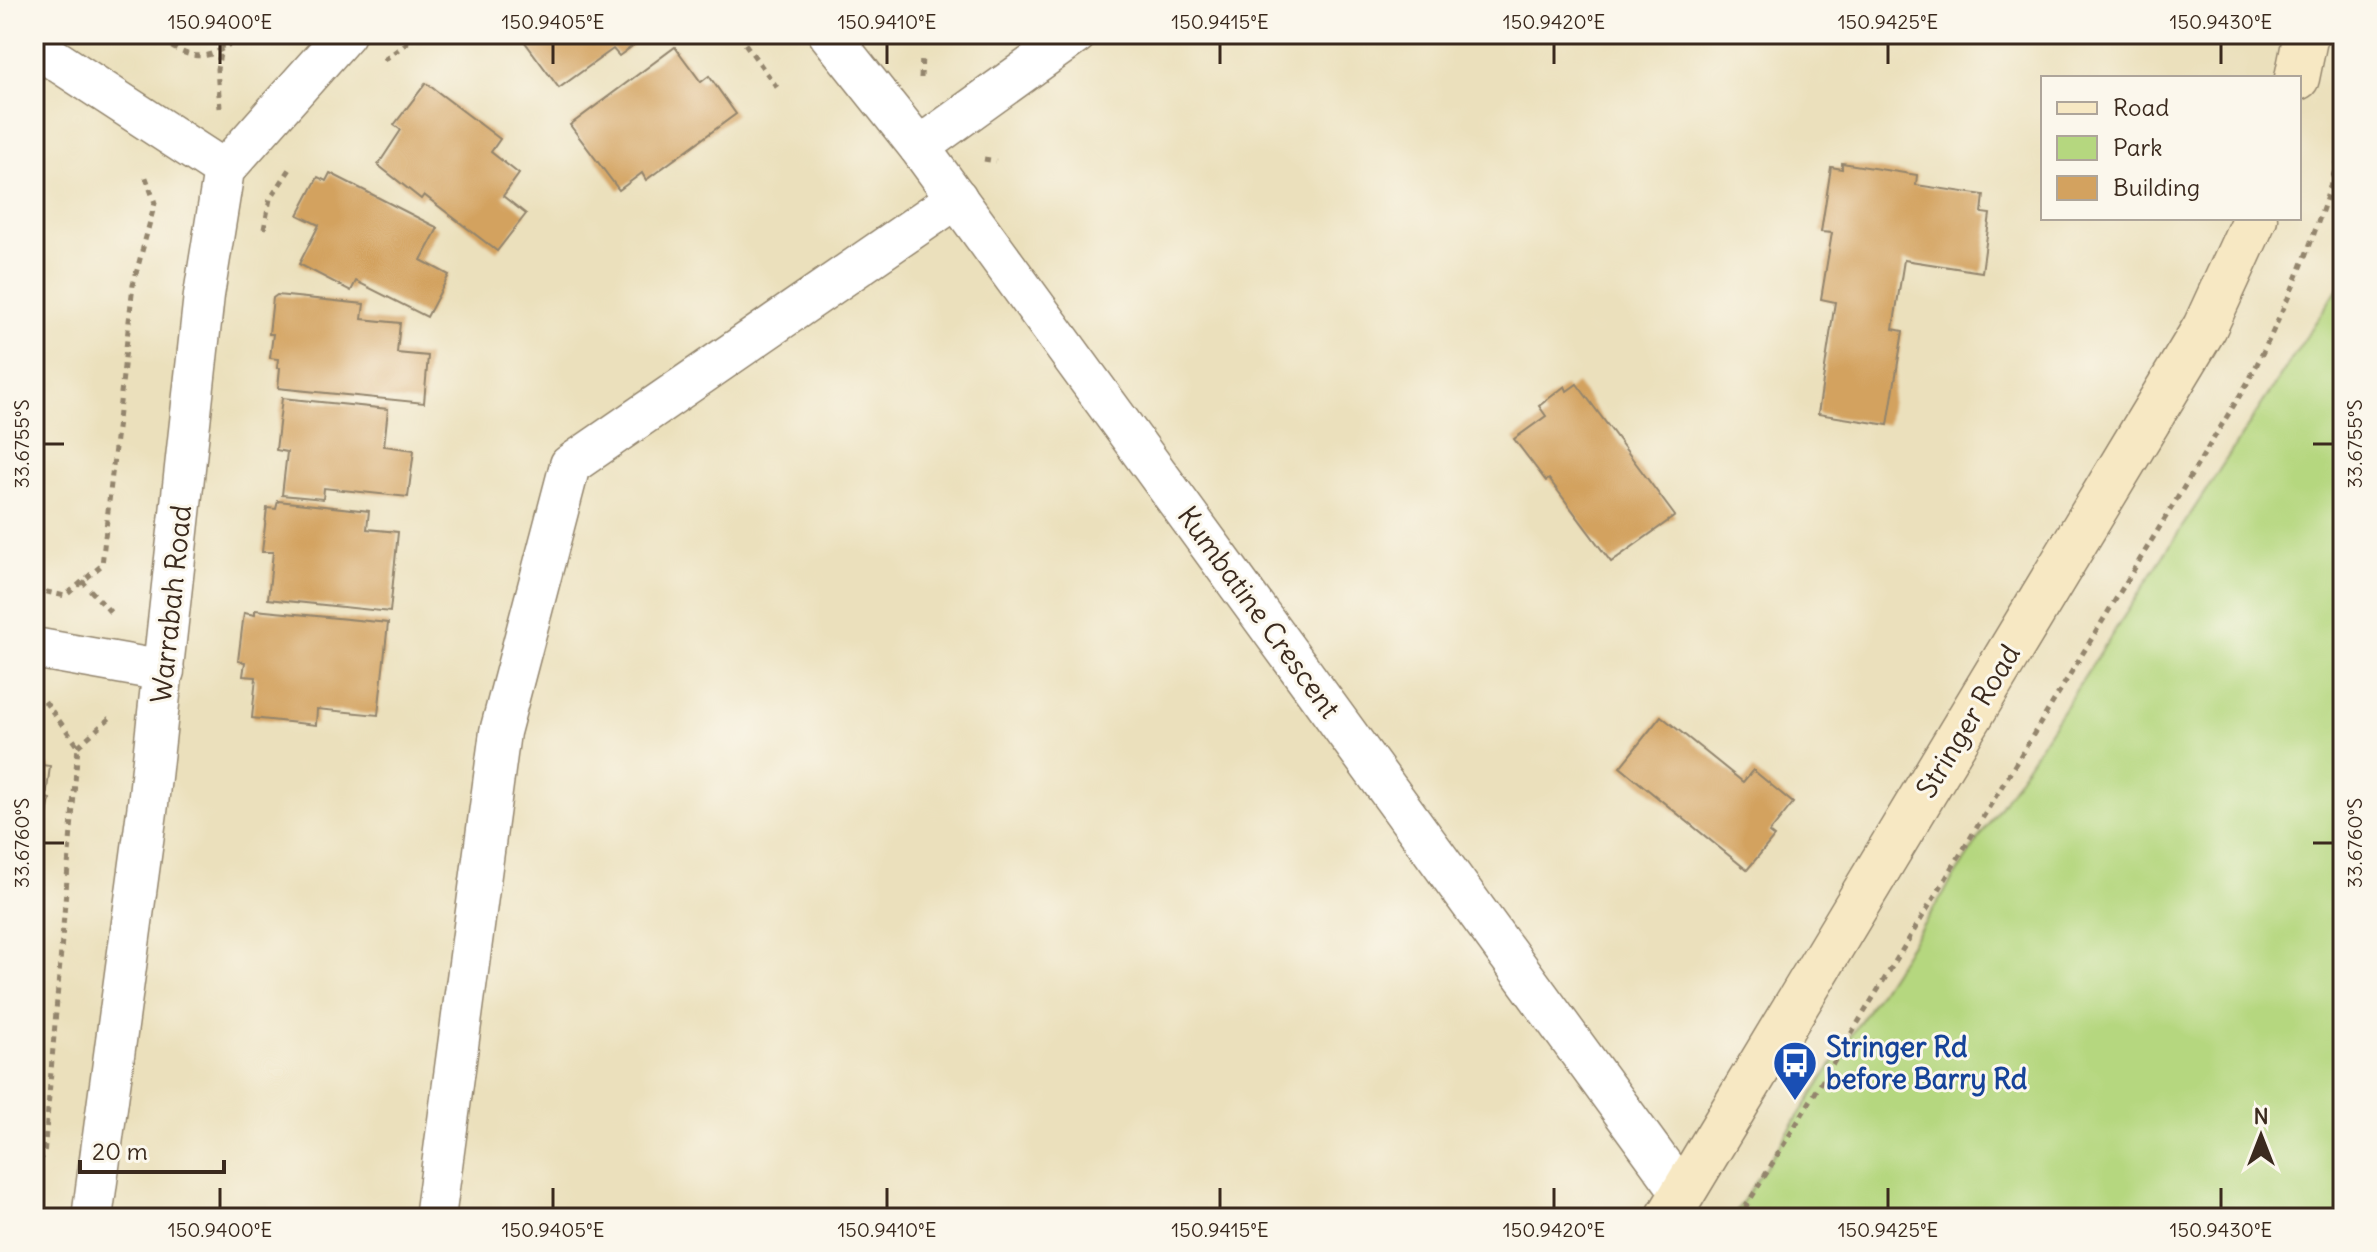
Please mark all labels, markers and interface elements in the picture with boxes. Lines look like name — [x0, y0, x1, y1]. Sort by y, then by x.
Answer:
text: 150.9400°E — [168, 9, 272, 34]
text: 150.9405°E — [502, 9, 604, 34]
text: 150.9410°E — [837, 9, 937, 34]
text: 150.9415°E — [1171, 9, 1269, 34]
text: 150.9420°E — [1503, 9, 1605, 34]
text: 150.9425°E — [1838, 9, 1938, 34]
text: 150.9430°E — [2170, 9, 2272, 34]
legend — [2041, 76, 2301, 220]
text: Road — [2113, 92, 2169, 122]
text: Park — [2113, 132, 2163, 162]
text: Building — [2113, 172, 2200, 202]
text: 33.6755°S — [9, 400, 34, 489]
text: 33.6755°S — [2342, 400, 2367, 489]
street label: Kumbatine Crescent — [1170, 499, 1348, 725]
street label: Warrabah Road — [143, 503, 199, 705]
street label: Stringer Road — [1908, 638, 2028, 804]
text: 33.6760°S — [9, 798, 34, 888]
text: 33.6760°S — [2342, 798, 2367, 888]
place label: Stringer Rd before Barry Rd — [1826, 1029, 2028, 1097]
bus stop icon: Stringer Rd before Barry Rd — [1771, 1039, 1819, 1102]
north arrow — [2221, 1096, 2301, 1176]
text: N — [2253, 1102, 2269, 1130]
scale bar — [80, 1124, 224, 1174]
text: 20 m — [92, 1136, 148, 1166]
text: 150.9400°E — [168, 1217, 272, 1242]
text: 150.9405°E — [502, 1217, 604, 1242]
text: 150.9410°E — [837, 1217, 937, 1242]
text: 150.9415°E — [1171, 1217, 1269, 1242]
text: 150.9420°E — [1503, 1217, 1605, 1242]
text: 150.9425°E — [1838, 1217, 1938, 1242]
text: 150.9430°E — [2170, 1217, 2272, 1242]

